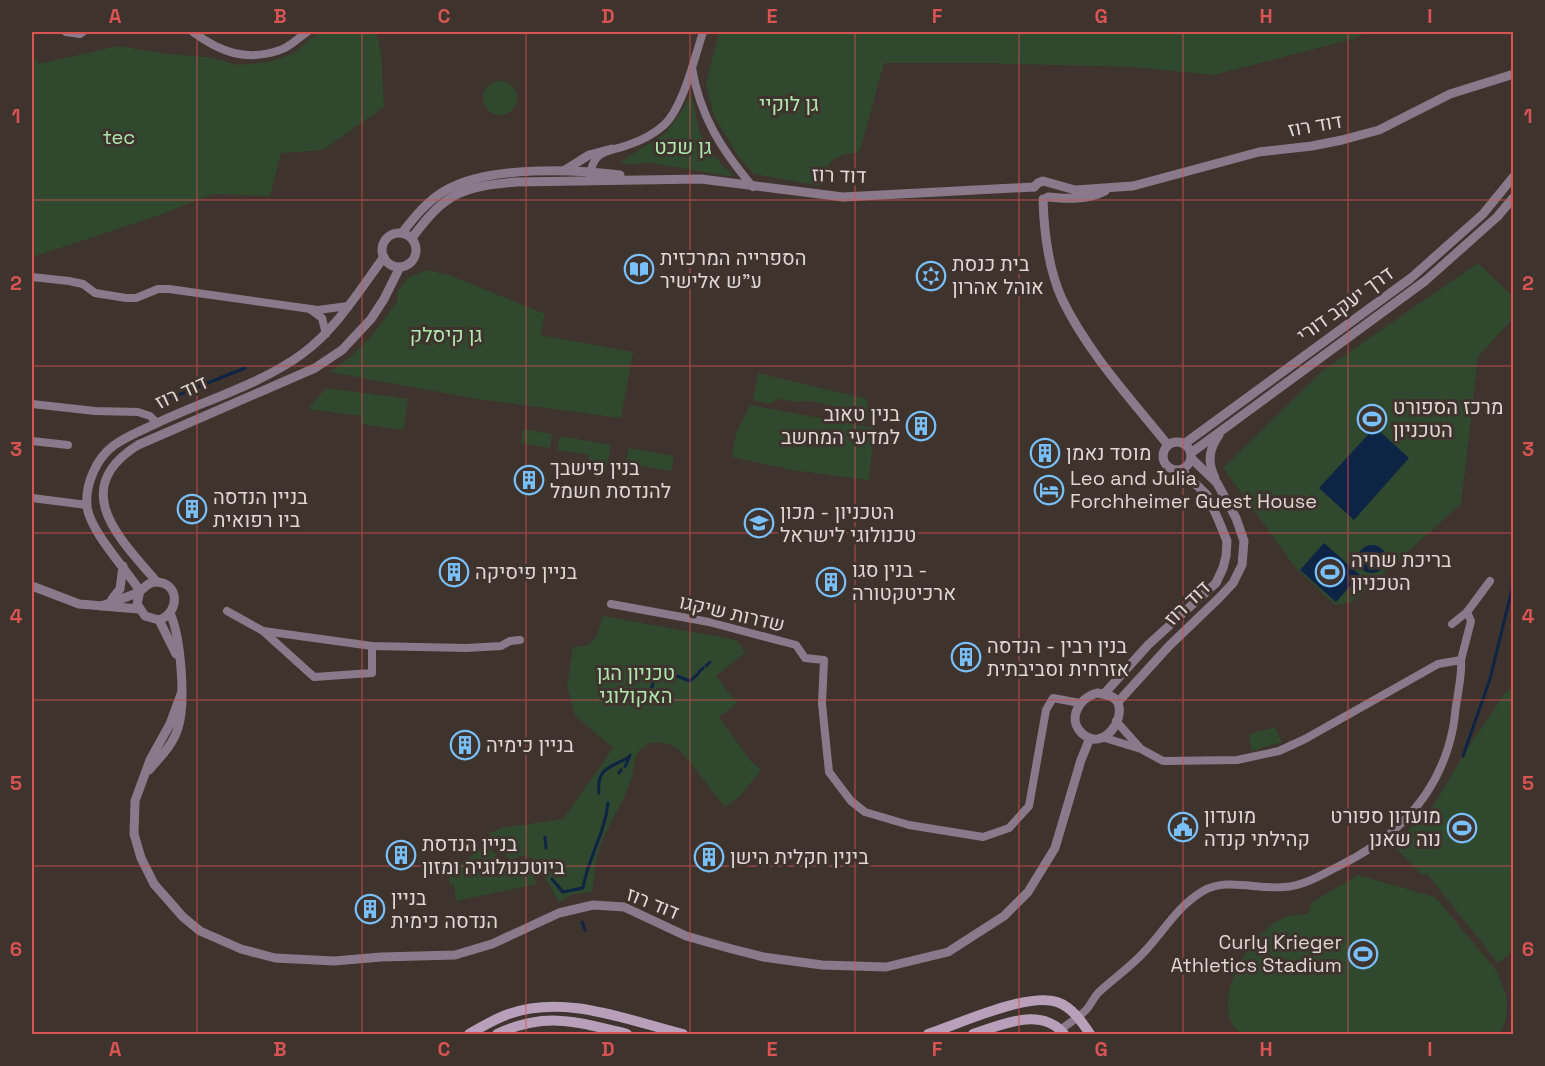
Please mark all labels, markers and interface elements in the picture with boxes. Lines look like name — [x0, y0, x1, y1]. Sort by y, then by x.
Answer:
text: A — [109, 3, 122, 29]
text: B — [273, 3, 287, 29]
text: C — [438, 3, 451, 29]
text: D — [601, 3, 615, 29]
text: E — [766, 3, 778, 29]
text: F — [932, 3, 943, 29]
text: G — [1094, 3, 1108, 29]
text: H — [1259, 3, 1273, 29]
text: I — [1427, 3, 1433, 29]
park label: גן לוקיי — [759, 91, 819, 117]
text: 1 — [11, 103, 21, 129]
text: 1 — [1523, 103, 1533, 129]
street label: דוד רוז — [1286, 107, 1344, 143]
park label: tec — [103, 124, 135, 150]
park label: גן שכט — [654, 134, 712, 160]
street label: דוד רוז — [811, 161, 867, 189]
place label: הספרייה המרכזית ע"ש אלישיר — [660, 245, 806, 294]
place label: בית כנסת אוהל אהרון — [952, 251, 1044, 300]
library icon: הספרייה המרכזית ע"ש אלישיר — [623, 253, 655, 285]
synagogue icon: בית כנסת אוהל אהרון — [915, 260, 947, 292]
street label: דרך יעקב דורי — [1292, 260, 1398, 348]
text: 2 — [10, 270, 22, 296]
text: 2 — [1522, 270, 1534, 296]
park label: גן קיסלק — [410, 322, 482, 348]
street label: דוד רוז — [151, 369, 211, 415]
place label: מרכז הספורט הטכניון — [1393, 394, 1504, 443]
place label: בנין טאוב למדעי המחשב — [781, 401, 900, 450]
sports icon: מרכז הספורט הטכניון — [1356, 403, 1388, 435]
building icon: בנין טאוב למדעי המחשב — [905, 410, 937, 442]
text: 3 — [10, 436, 22, 462]
text: 3 — [1522, 436, 1534, 462]
building icon: מוסד נאמן — [1029, 437, 1061, 469]
place label: מוסד נאמן — [1066, 440, 1151, 466]
place label: בנין פישבך להנדסת חשמל — [550, 455, 671, 504]
building icon: בנין פישבך להנדסת חשמל — [513, 464, 545, 496]
place label: Leo and Julia Forchheimer Guest House — [1070, 465, 1317, 514]
hotel icon: Leo and Julia Forchheimer Guest House — [1033, 474, 1065, 506]
place label: בניין הנדסה ביו רפואית — [213, 484, 308, 533]
building icon: בניין הנדסה ביו רפואית — [176, 493, 208, 525]
place label: הטכניון - מכון טכנולוגי לישראל — [780, 499, 916, 548]
school or university icon: הטכניון - מכון טכנולוגי לישראל — [743, 507, 775, 539]
place label: בריכת שחיה הטכניון — [1351, 547, 1452, 596]
building icon: בניין פיסיקה — [438, 556, 470, 588]
sports icon: בריכת שחיה הטכניון — [1314, 556, 1346, 588]
place label: בנין סגו - ארכיטקטורה — [852, 557, 956, 606]
place label: בניין פיסיקה — [475, 559, 578, 585]
building icon: בנין סגו - ארכיטקטורה — [815, 566, 847, 598]
street label: דוד רוז — [1158, 575, 1216, 631]
street label: שדרות שיקגו — [677, 588, 787, 638]
text: 4 — [10, 603, 23, 629]
text: 4 — [1522, 603, 1535, 629]
place label: בנין רבין - הנדסה אזרחית וסביבתית — [987, 633, 1129, 682]
building icon: בנין רבין - הנדסה אזרחית וסביבתית — [950, 641, 982, 673]
park label: טכניון הגן האקולוגי — [597, 660, 675, 709]
building icon: בניין כימיה — [449, 729, 481, 761]
place label: בניין כימיה — [486, 732, 574, 758]
text: 5 — [10, 770, 22, 796]
text: 5 — [1522, 770, 1534, 796]
place label: מועדון קהילתי קנדה — [1204, 803, 1310, 852]
place label: מועדון ספורט נוה שאנן — [1330, 803, 1441, 852]
public building icon: מועדון קהילתי קנדה — [1167, 811, 1199, 843]
sports icon: מועדון ספורט נוה שאנן — [1446, 812, 1478, 844]
place label: בניין הנדסת ביוטכנולוגיה ומזון — [422, 831, 565, 880]
building icon: בניין הנדסת ביוטכנולוגיה ומזון — [385, 839, 417, 871]
building icon: בינין חקלית הישן — [693, 841, 725, 873]
place label: בינין חקלית הישן — [730, 844, 869, 870]
street label: דוד רוז — [623, 881, 683, 925]
place label: בניין הנדסה כימית — [391, 885, 498, 934]
building icon: בניין הנדסה כימית — [354, 893, 386, 925]
place label: Curly Krieger Athletics Stadium — [1170, 929, 1342, 978]
text: 6 — [10, 936, 22, 962]
text: 6 — [1522, 936, 1534, 962]
sports icon: Curly Krieger Athletics Stadium — [1347, 938, 1379, 970]
text: A — [109, 1036, 122, 1062]
text: B — [273, 1036, 287, 1062]
text: C — [438, 1036, 451, 1062]
text: D — [601, 1036, 615, 1062]
text: E — [766, 1036, 778, 1062]
text: F — [932, 1036, 943, 1062]
text: G — [1094, 1036, 1108, 1062]
text: H — [1259, 1036, 1273, 1062]
text: I — [1427, 1036, 1433, 1062]

